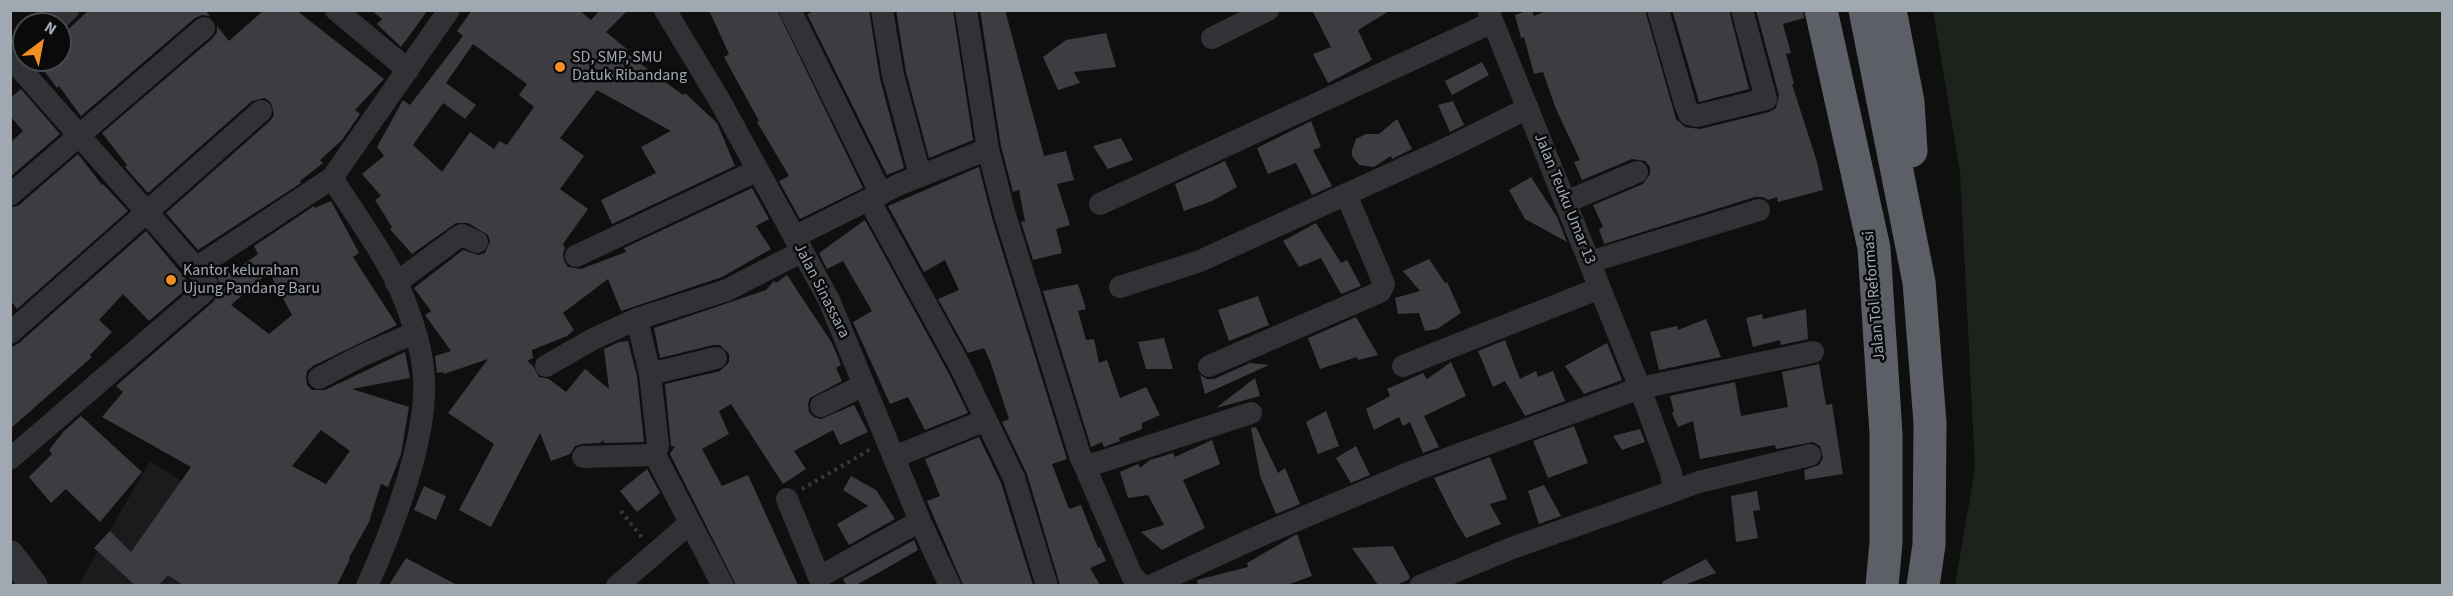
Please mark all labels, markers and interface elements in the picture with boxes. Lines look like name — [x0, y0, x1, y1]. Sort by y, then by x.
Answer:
north arrow — [12, 12, 72, 72]
text: N — [40, 16, 61, 41]
place label: SD, SMP, SMU Datuk Ribandang — [572, 48, 687, 86]
marker: SD, SMP, SMU Datuk Ribandang — [553, 60, 567, 74]
street label: Jalan Teuku Umar 13 — [1529, 131, 1599, 267]
street label: Jalan Tol Reformasi — [1860, 230, 1890, 362]
street label: Jalan Sinassara — [789, 240, 853, 342]
place label: Kantor kelurahan Ujung Pandang Baru — [183, 261, 320, 299]
marker: Kantor kelurahan Ujung Pandang Baru — [164, 273, 178, 287]

